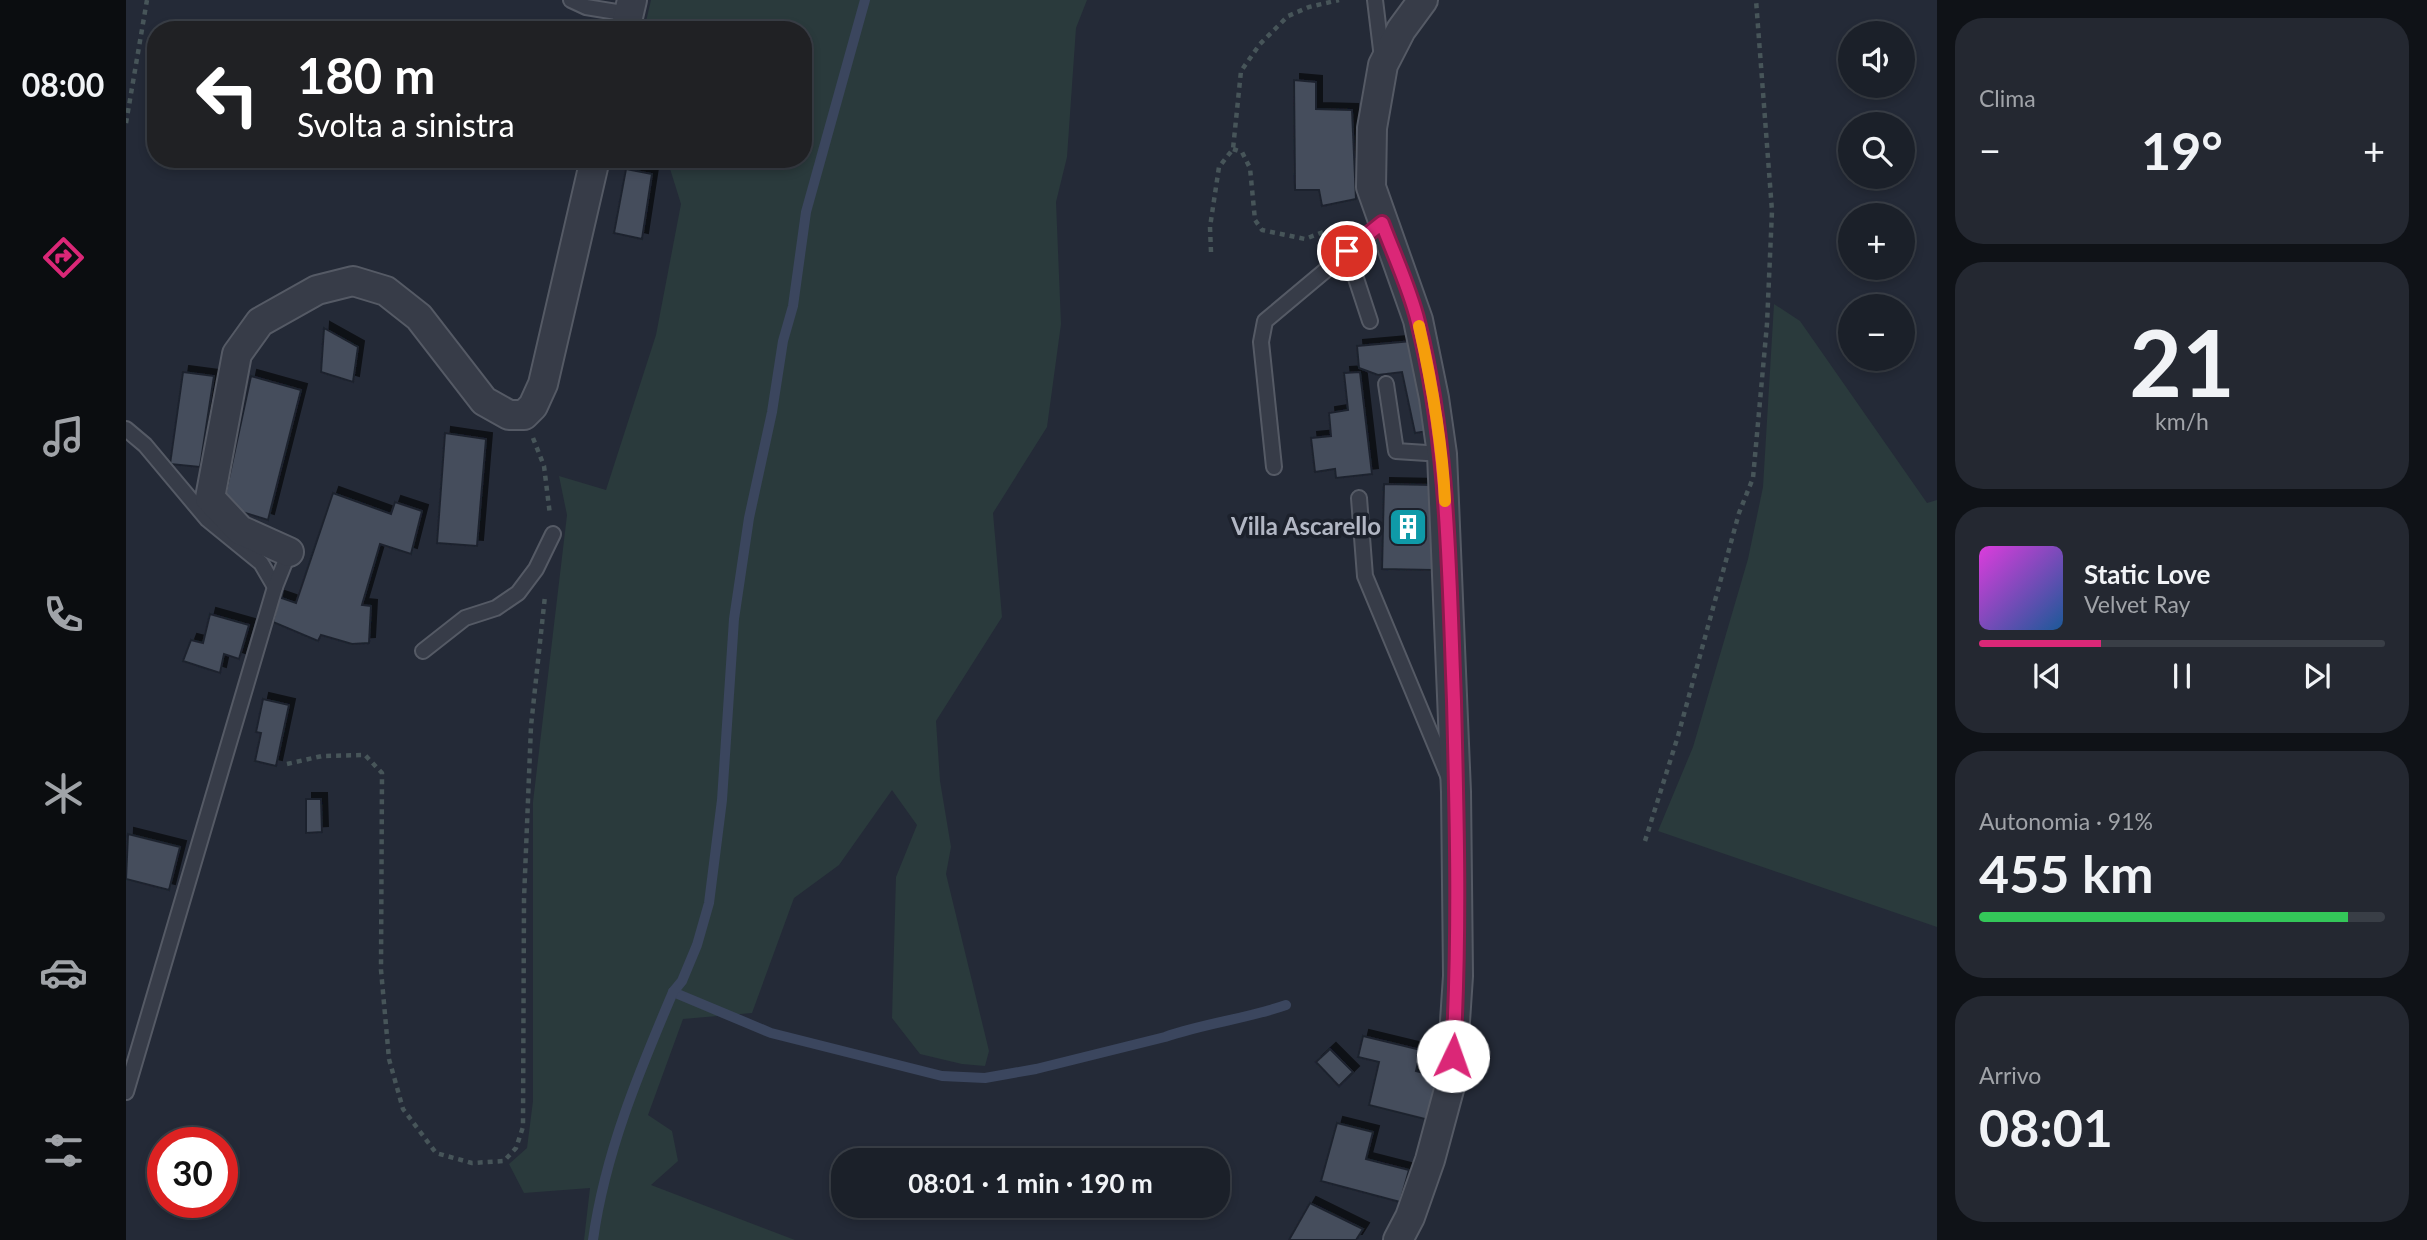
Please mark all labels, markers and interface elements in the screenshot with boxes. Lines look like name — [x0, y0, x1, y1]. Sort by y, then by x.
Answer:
map controls — [1838, 21, 1915, 371]
button: sound — [1838, 21, 1915, 98]
text: 180 m — [297, 46, 435, 104]
icon: left — [182, 49, 273, 140]
text: 08:00 — [22, 65, 104, 104]
text: Clima — [1979, 84, 2036, 112]
text: Svolta a sinistra — [297, 105, 515, 144]
button: search — [1838, 112, 1915, 189]
text: 19° — [2141, 119, 2223, 181]
text: − — [1979, 127, 2001, 173]
text: + — [2363, 127, 2385, 173]
button: + — [1838, 203, 1915, 280]
pin — [1317, 221, 1377, 281]
icon: arrive — [1328, 232, 1366, 270]
icon: directions — [39, 233, 88, 282]
button: − — [1838, 294, 1915, 371]
text: 21 — [2129, 307, 2235, 416]
text: km/h — [2155, 407, 2209, 435]
icon: music — [39, 412, 88, 461]
building icon: Villa Ascarello — [1387, 506, 1429, 548]
place label: Villa Ascarello — [1230, 511, 1381, 540]
text: Static Love — [2084, 558, 2211, 590]
icon: phone — [39, 590, 88, 639]
text: Velvet Ray — [2084, 590, 2190, 618]
icon: previous — [2028, 657, 2066, 695]
icon: pause — [2163, 657, 2201, 695]
icon: next — [2298, 657, 2336, 695]
icon: climate — [39, 769, 88, 818]
text: Autonomia · 91% — [1979, 807, 2153, 835]
text: 455 km — [1979, 842, 2153, 904]
icon: car — [39, 948, 88, 997]
position arrow — [1416, 1019, 1490, 1093]
text: Arrivo — [1979, 1061, 2041, 1089]
text: 08:01 — [1979, 1096, 2113, 1158]
icon: filters — [39, 1126, 88, 1175]
speed limit sign: 30 — [147, 1127, 238, 1218]
text: 08:01 · 1 min · 190 m — [908, 1167, 1153, 1199]

